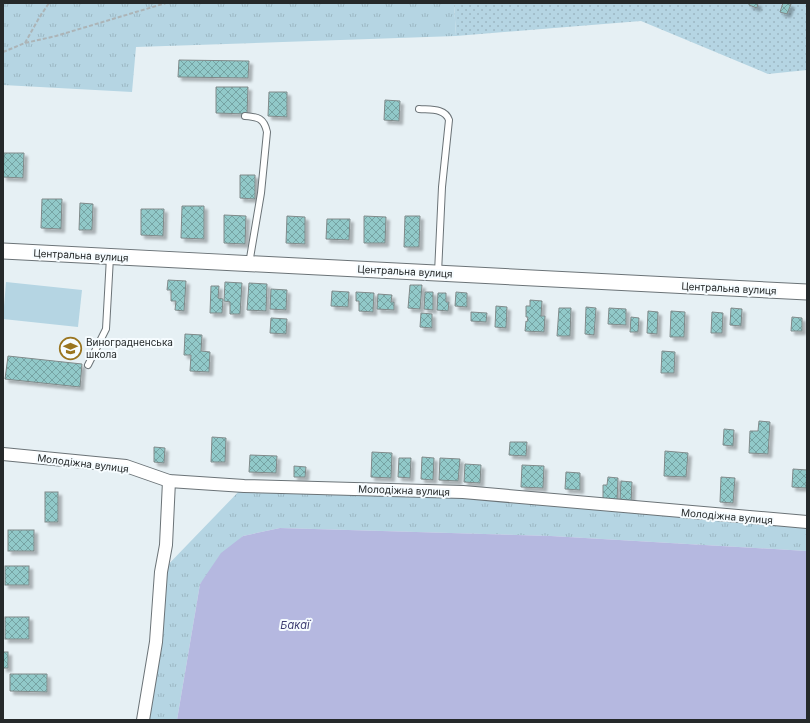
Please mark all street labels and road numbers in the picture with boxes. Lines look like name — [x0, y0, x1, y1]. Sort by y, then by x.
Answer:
street label: Центральна вулиця — [33, 247, 129, 263]
street label: Центральна вулиця — [357, 263, 453, 279]
street label: Центральна вулиця — [681, 280, 777, 296]
street label: Молодіжна вулиця — [37, 451, 129, 475]
street label: Молодіжна вулиця — [358, 482, 450, 498]
street label: Молодіжна вулиця — [681, 506, 773, 526]

